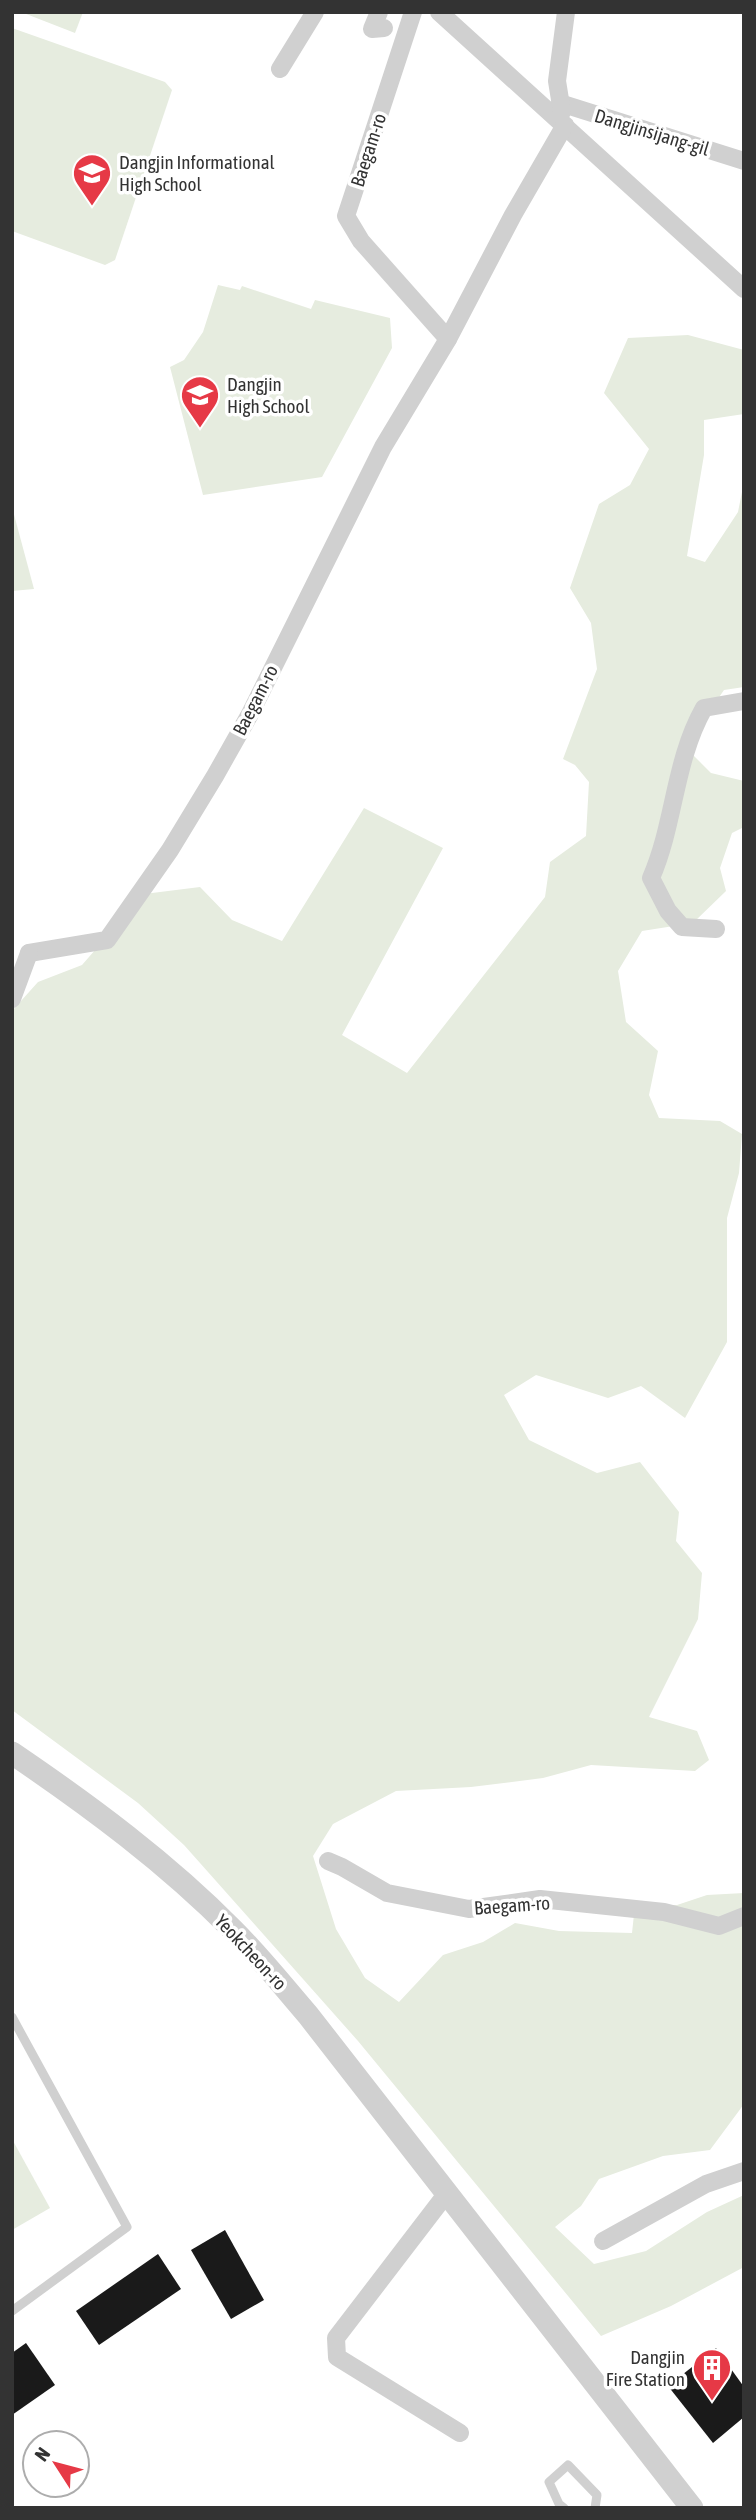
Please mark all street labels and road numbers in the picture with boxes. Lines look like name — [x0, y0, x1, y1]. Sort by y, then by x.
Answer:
street label: Dangjinsijang-gil — [592, 104, 712, 160]
street label: Baegam-ro — [346, 110, 390, 190]
street label: Baegam-ro — [228, 661, 282, 739]
street label: Baegam-ro — [473, 1891, 551, 1919]
street label: Yeokcheon-ro — [211, 1910, 291, 1994]

